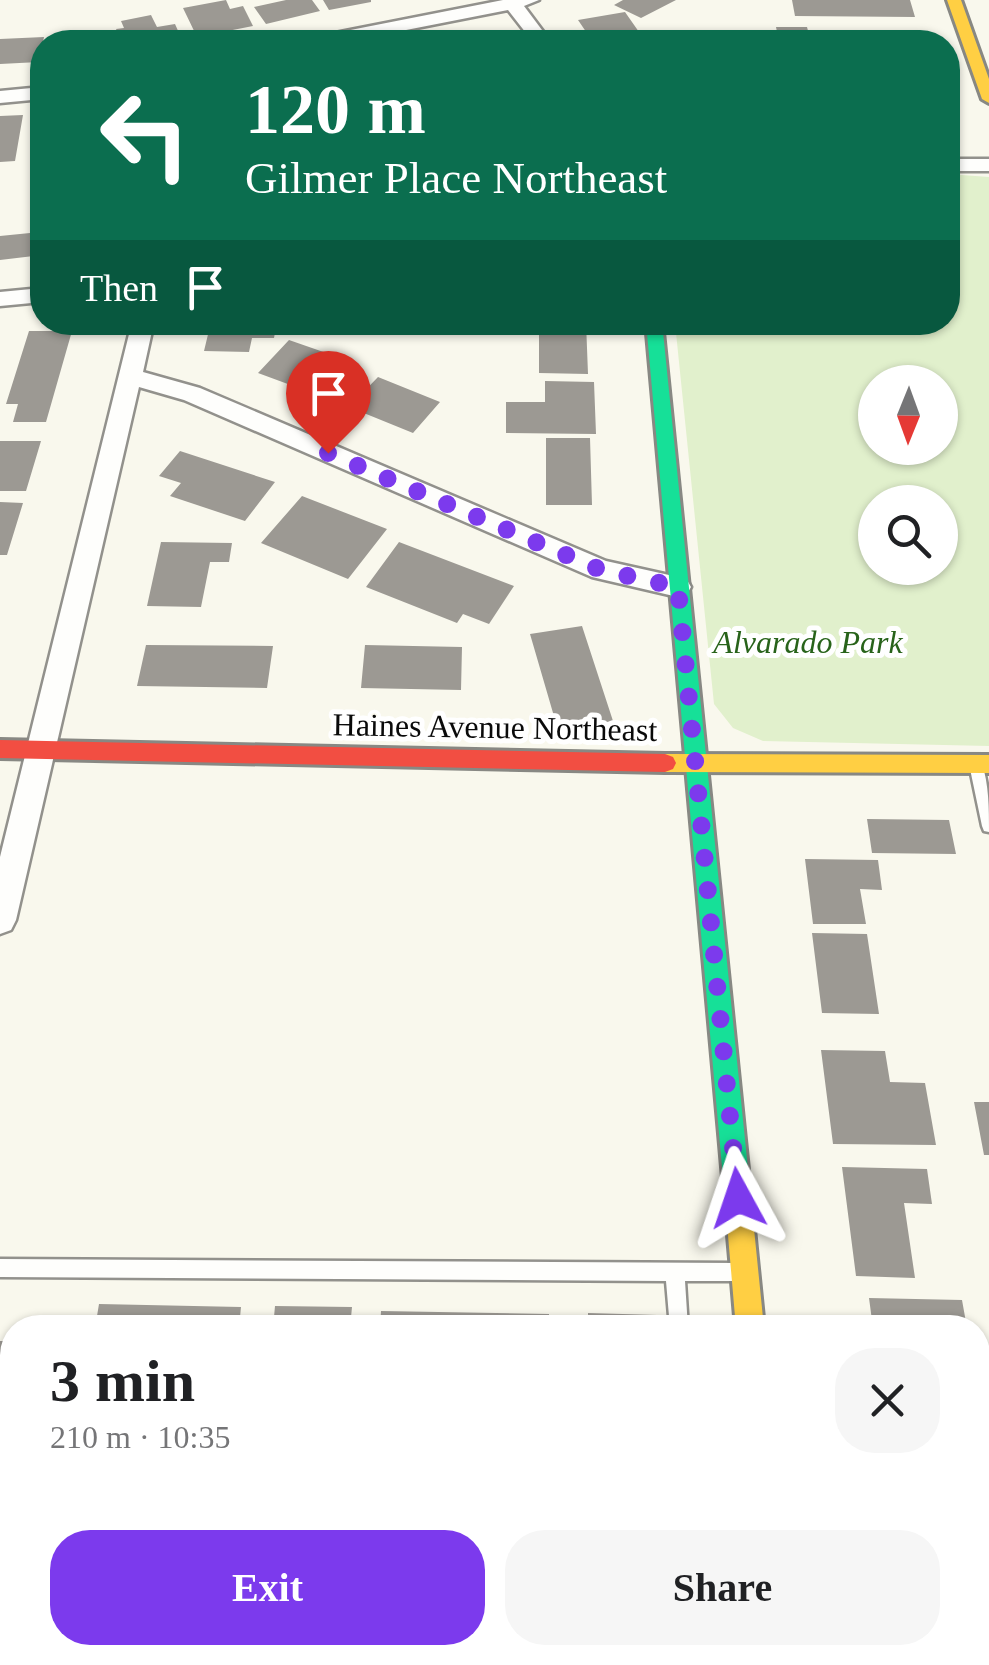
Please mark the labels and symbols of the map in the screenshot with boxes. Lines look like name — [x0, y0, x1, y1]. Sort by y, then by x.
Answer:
pin — [286, 351, 371, 454]
north arrow — [858, 365, 958, 465]
park label: Alvarado Park — [711, 624, 903, 660]
street label: Haines Avenue Northeast — [332, 706, 658, 748]
position arrow — [686, 1146, 790, 1250]

